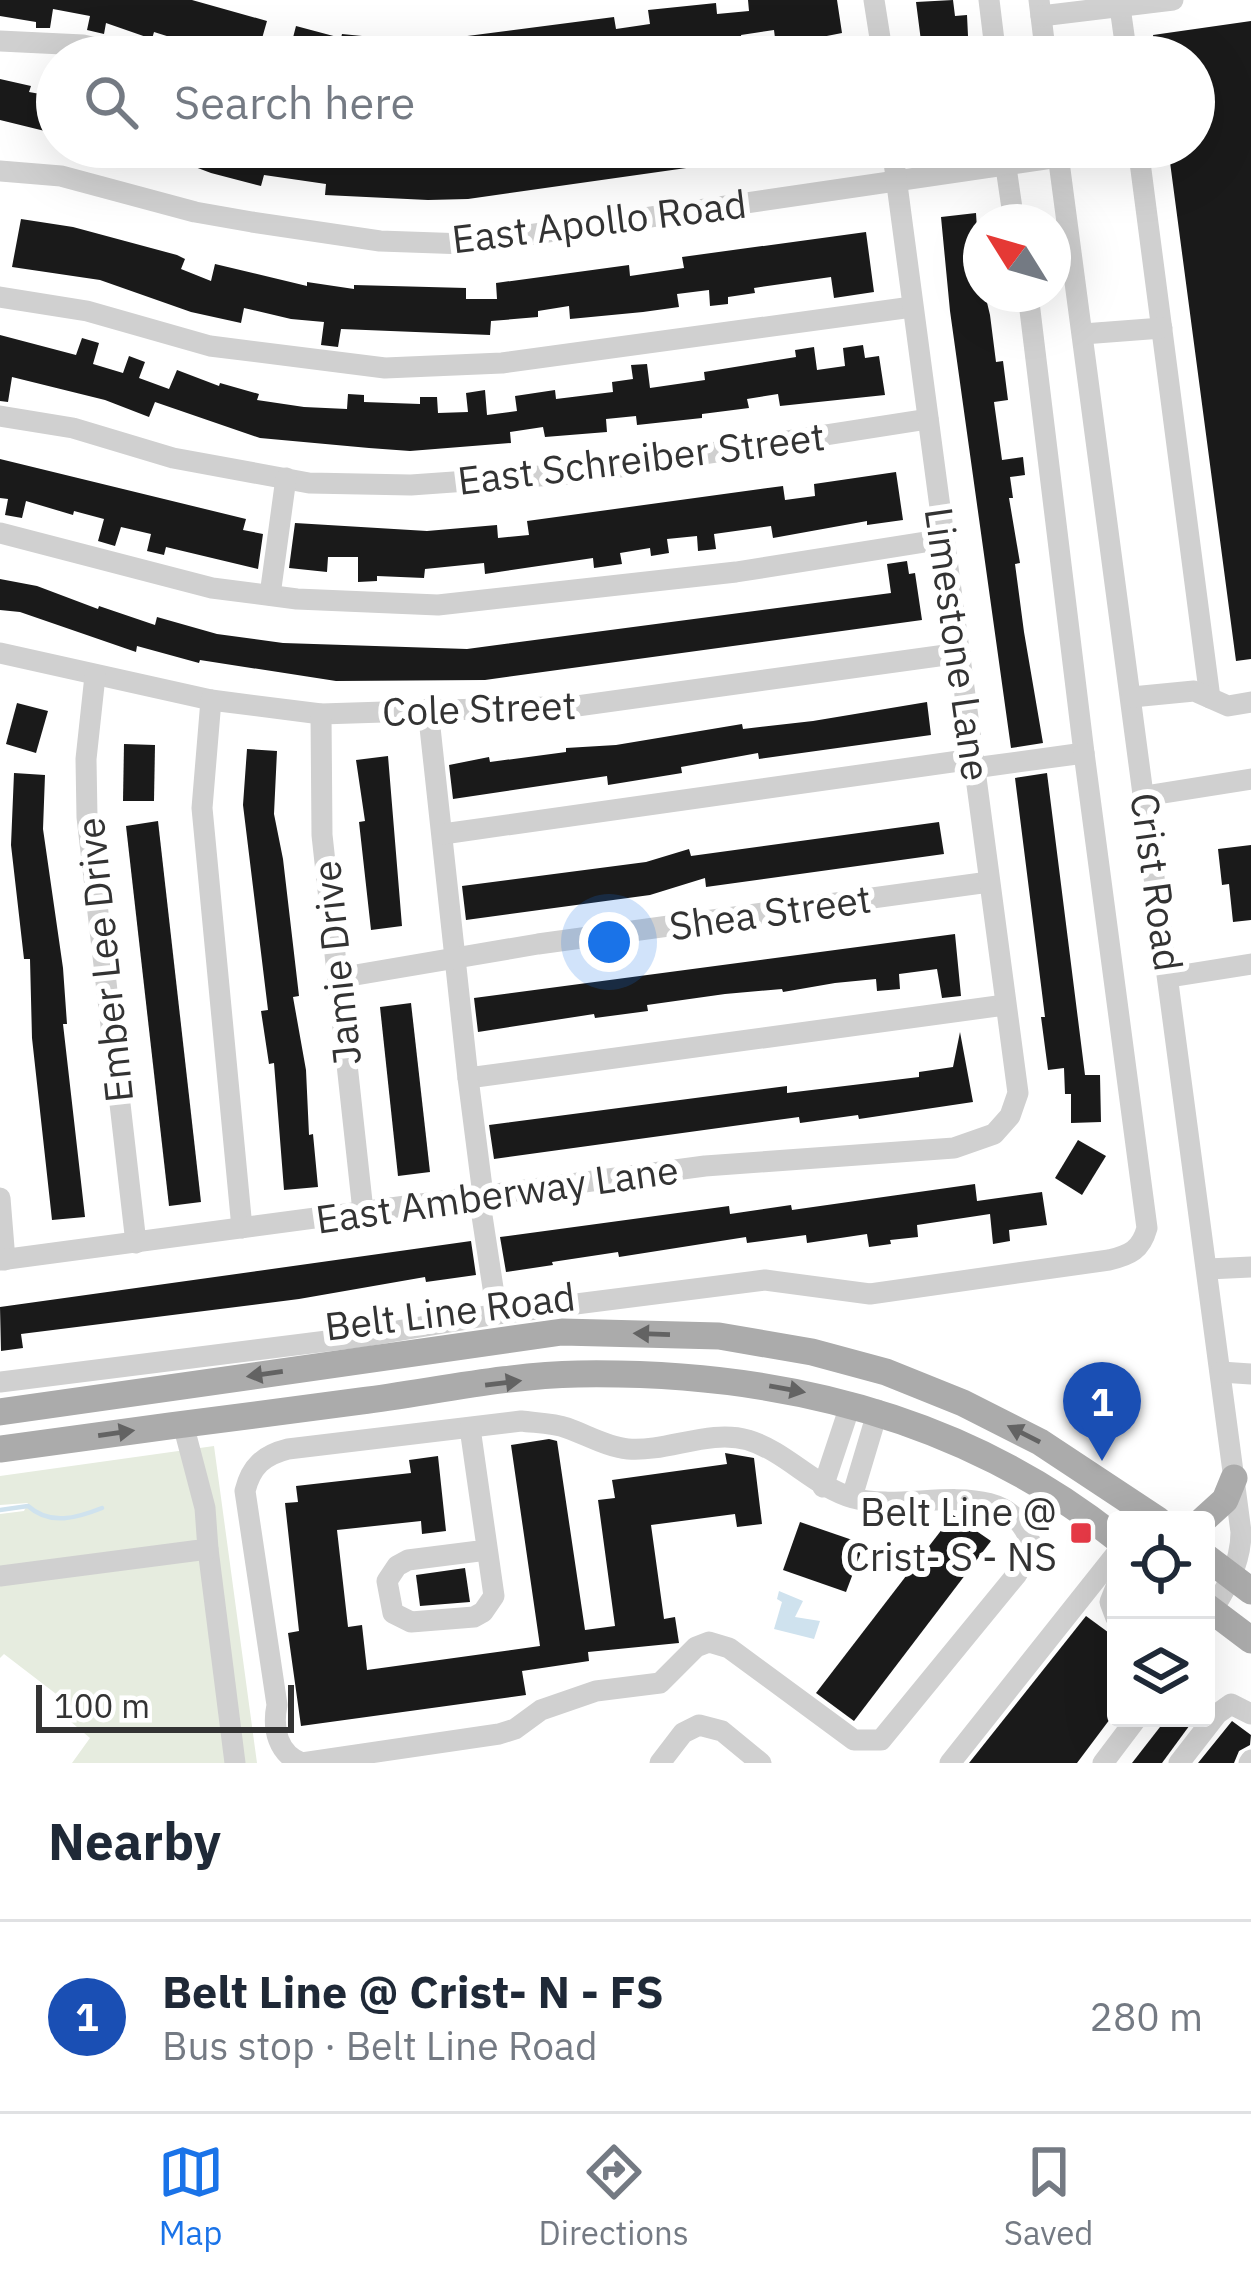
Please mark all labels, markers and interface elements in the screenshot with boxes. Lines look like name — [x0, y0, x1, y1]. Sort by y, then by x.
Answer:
search box — [36, 36, 1215, 168]
icon: search — [78, 69, 144, 135]
text: Search here — [174, 73, 415, 131]
street label: East Apollo Road — [449, 178, 749, 264]
north arrow — [963, 204, 1071, 312]
street label: East Schreiber Street — [455, 410, 827, 506]
street label: Limestone Lane — [914, 504, 1002, 784]
street label: Cole Street — [381, 679, 577, 737]
street label: Crist Road — [1119, 790, 1195, 974]
street label: Ember Lee Drive — [64, 815, 144, 1105]
street label: Jamie Drive — [300, 858, 372, 1068]
street label: Shea Street — [666, 873, 874, 951]
your location — [579, 912, 639, 972]
street label: East Amberway Lane — [312, 1143, 682, 1245]
street label: Belt Line Road — [322, 1270, 578, 1352]
one-way arrow — [632, 1325, 670, 1344]
pin: 1 — [1063, 1362, 1141, 1461]
one-way arrow — [245, 1365, 283, 1384]
one-way arrow — [485, 1373, 522, 1392]
one-way arrow — [769, 1379, 806, 1398]
one-way arrow — [98, 1423, 135, 1442]
one-way arrow — [1007, 1424, 1041, 1444]
place label: Belt Line @ Crist- S - NS — [845, 1486, 1057, 1582]
map controls — [1107, 1511, 1215, 1727]
button: locate — [1107, 1511, 1215, 1619]
marker: Belt Line @ Crist- S - NS — [1068, 1520, 1094, 1546]
button: layers — [1107, 1619, 1215, 1727]
scale bar — [36, 1679, 294, 1732]
text: 100 m — [54, 1684, 150, 1727]
text: Nearby — [48, 1808, 221, 1874]
text: Belt Line @ Crist- N - FS — [162, 1962, 664, 2020]
text: 1 — [75, 1991, 99, 2042]
text: 280 m — [1090, 1991, 1203, 2042]
text: Bus stop · Belt Line Road — [162, 2020, 598, 2071]
tab: Map — [158, 2139, 224, 2254]
tab: Directions — [539, 2139, 689, 2254]
tab: Saved — [1004, 2139, 1093, 2254]

